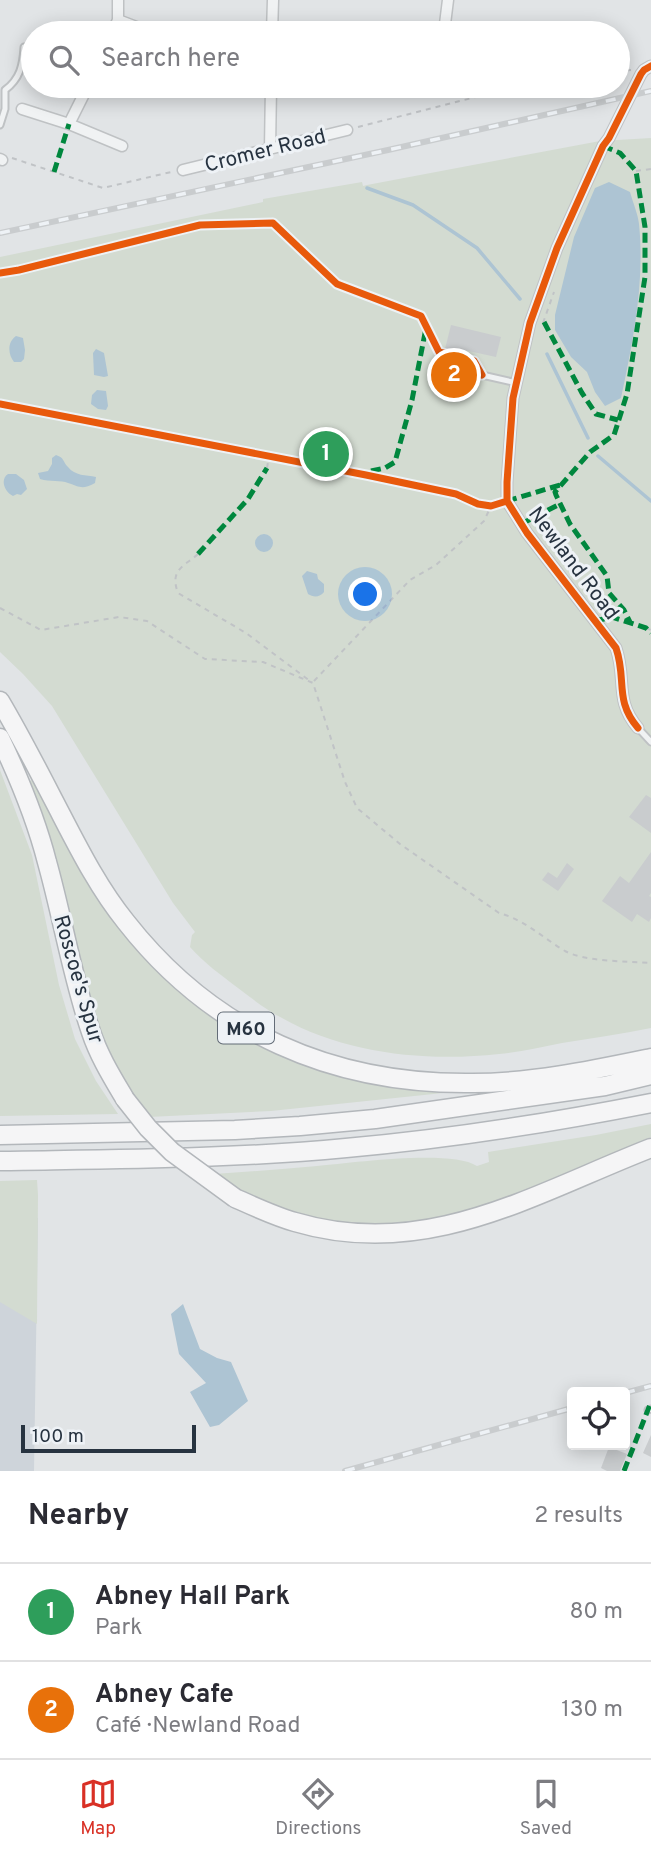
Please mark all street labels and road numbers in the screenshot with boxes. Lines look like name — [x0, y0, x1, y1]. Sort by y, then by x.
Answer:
street label: Cromer Road — [202, 123, 329, 180]
street label: Newland Road — [521, 502, 624, 626]
street label: Roscoe's Spur — [46, 912, 109, 1047]
road number: M60 — [218, 1012, 274, 1044]

